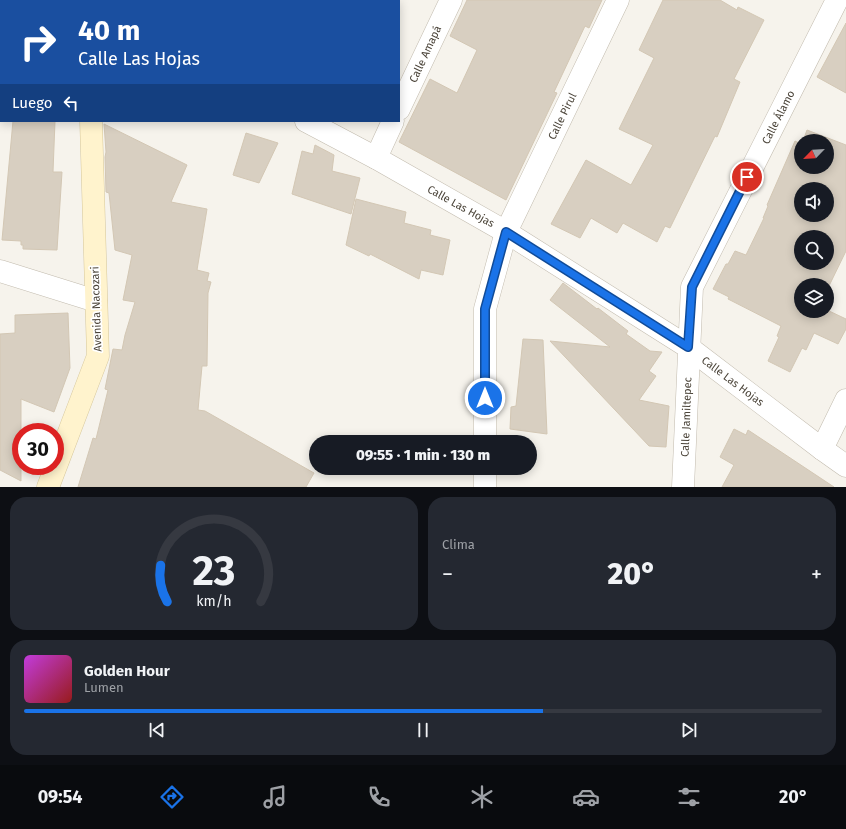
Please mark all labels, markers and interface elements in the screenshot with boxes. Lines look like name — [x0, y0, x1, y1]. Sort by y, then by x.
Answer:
text: 40 m — [78, 14, 141, 47]
icon: right — [12, 16, 64, 68]
street label: Calle Amapá — [407, 24, 444, 85]
text: Calle Las Hojas — [78, 48, 200, 70]
street label: Calle Álamo — [758, 88, 798, 146]
street label: Calle Pirul — [546, 91, 579, 142]
icon: left — [60, 92, 82, 114]
text: Luego — [12, 94, 52, 112]
north arrow — [794, 134, 834, 174]
map controls — [794, 134, 834, 318]
pin — [730, 160, 764, 194]
icon: arrive — [736, 166, 758, 188]
button: sound — [794, 182, 834, 222]
street label: Calle Las Hojas — [425, 183, 496, 230]
button: search — [794, 230, 834, 270]
street label: Avenida Nacozari — [89, 266, 104, 352]
button: layers — [794, 278, 834, 318]
street label: Calle Las Hojas — [699, 354, 766, 409]
position arrow — [464, 377, 506, 419]
street label: Calle Jamiltepec — [679, 377, 694, 457]
speed limit sign: 30 — [12, 423, 64, 475]
text: 09:55 · 1 min · 130 m — [356, 446, 490, 464]
text: Clima — [442, 537, 475, 552]
text: 23 — [193, 545, 235, 595]
text: 20° — [607, 556, 657, 592]
text: − — [442, 561, 453, 588]
text: + — [811, 561, 822, 588]
text: km/h — [196, 592, 232, 609]
text: Golden Hour — [84, 662, 170, 680]
text: Lumen — [84, 680, 124, 695]
icon: previous — [146, 719, 168, 741]
icon: pause — [412, 719, 434, 741]
icon: next — [678, 719, 700, 741]
icon: directions — [158, 783, 186, 811]
icon: music — [261, 783, 289, 811]
icon: phone — [365, 783, 393, 811]
icon: climate — [468, 783, 496, 811]
icon: car — [572, 783, 600, 811]
icon: filters — [675, 783, 703, 811]
text: 09:54 — [38, 786, 82, 808]
text: 20° — [779, 786, 808, 808]

